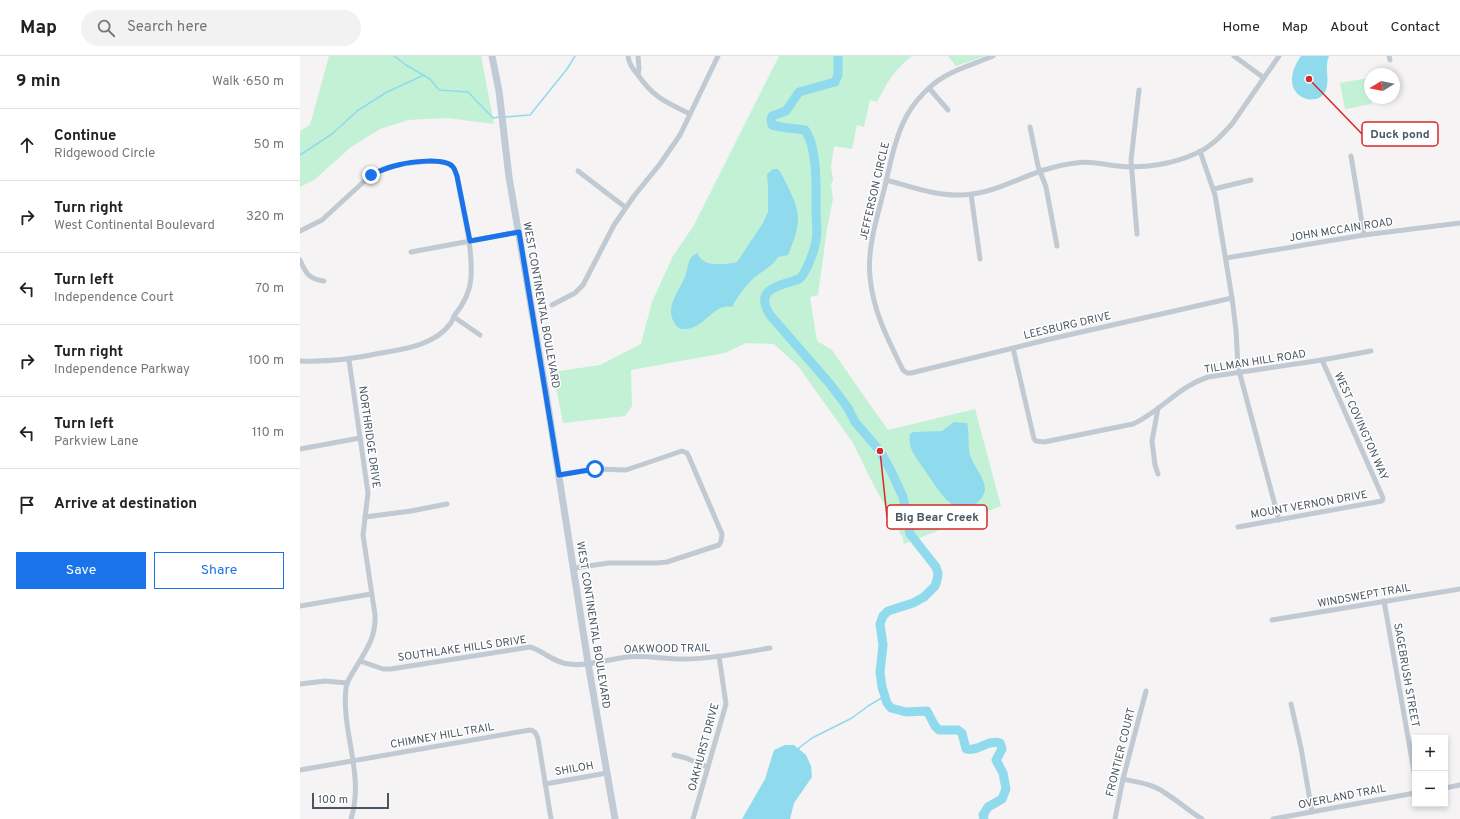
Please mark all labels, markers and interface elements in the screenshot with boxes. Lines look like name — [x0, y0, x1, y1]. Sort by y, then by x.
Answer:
search box — [81, 10, 361, 46]
text: Map — [20, 16, 57, 40]
icon: search — [95, 17, 117, 39]
text: Search here — [127, 18, 207, 37]
text: Home — [1223, 19, 1260, 36]
text: Map — [1282, 19, 1308, 36]
text: About — [1330, 19, 1369, 36]
text: Contact — [1391, 19, 1440, 36]
north arrow — [1364, 68, 1400, 104]
text: 9 min — [16, 71, 60, 93]
text: Walk · 650 m — [212, 74, 284, 90]
callout: Duck pond — [1362, 122, 1438, 146]
text: Continue — [54, 127, 116, 146]
text: Duck pond — [1370, 127, 1430, 143]
icon: ahead — [16, 134, 38, 156]
text: 50 m — [254, 137, 284, 153]
street label: JEFFERSON CIRCLE — [857, 141, 893, 242]
text: Ridgewood Circle — [54, 146, 155, 162]
route end — [362, 166, 380, 184]
text: Turn right — [54, 199, 123, 218]
icon: right — [16, 206, 38, 228]
text: 320 m — [246, 209, 284, 225]
street label: JOHN MCCAIN ROAD — [1288, 215, 1394, 245]
text: West Continental Boulevard — [54, 218, 215, 234]
street label: WEST CONTINENTAL BOULEVARD — [519, 221, 563, 390]
text: Turn left — [54, 271, 114, 290]
icon: left — [16, 278, 38, 300]
text: 70 m — [255, 281, 284, 297]
text: Independence Court — [54, 290, 174, 306]
street label: LEESBURG DRIVE — [1022, 309, 1112, 343]
text: Turn right — [54, 343, 123, 362]
street label: TILLMAN HILL ROAD — [1203, 347, 1307, 377]
icon: right — [16, 350, 38, 372]
text: 100 m — [248, 353, 284, 369]
text: Independence Parkway — [54, 362, 190, 378]
street label: WEST COVINGTON WAY — [1331, 370, 1391, 483]
street label: NORTHRIDGE DRIVE — [355, 385, 383, 489]
text: Turn left — [54, 415, 114, 434]
icon: left — [16, 422, 38, 444]
text: 110 m — [252, 425, 284, 441]
text: Parkview Lane — [54, 434, 139, 450]
route start — [586, 460, 604, 478]
street label: MOUNT VERNON DRIVE — [1250, 488, 1369, 522]
icon: arrive — [16, 494, 38, 516]
text: Arrive at destination — [54, 495, 197, 514]
callout: Big Bear Creek — [887, 505, 987, 529]
text: Big Bear Creek — [895, 510, 979, 526]
street label: WEST CONTINENTAL BOULEVARD — [573, 541, 613, 710]
button: Save — [16, 552, 146, 589]
button: Share — [154, 552, 284, 589]
street label: WINDSWEPT TRAIL — [1317, 581, 1412, 611]
street label: SAGEBRUSH STREET — [1390, 622, 1422, 728]
street label: SOUTHLAKE HILLS DRIVE — [397, 633, 527, 665]
street label: OAKWOOD TRAIL — [624, 641, 710, 657]
street label: OAKHURST DRIVE — [685, 702, 722, 793]
street label: FRONTIER COURT — [1103, 706, 1139, 798]
street label: CHIMNEY HILL TRAIL — [389, 720, 495, 752]
map controls — [1412, 735, 1448, 807]
button: + — [1412, 735, 1448, 771]
street label: SHILOH — [554, 759, 595, 779]
button: − — [1412, 771, 1448, 807]
street label: OVERLAND TRAIL — [1297, 782, 1387, 812]
scale bar — [312, 791, 389, 810]
text: 100 m — [318, 793, 348, 807]

